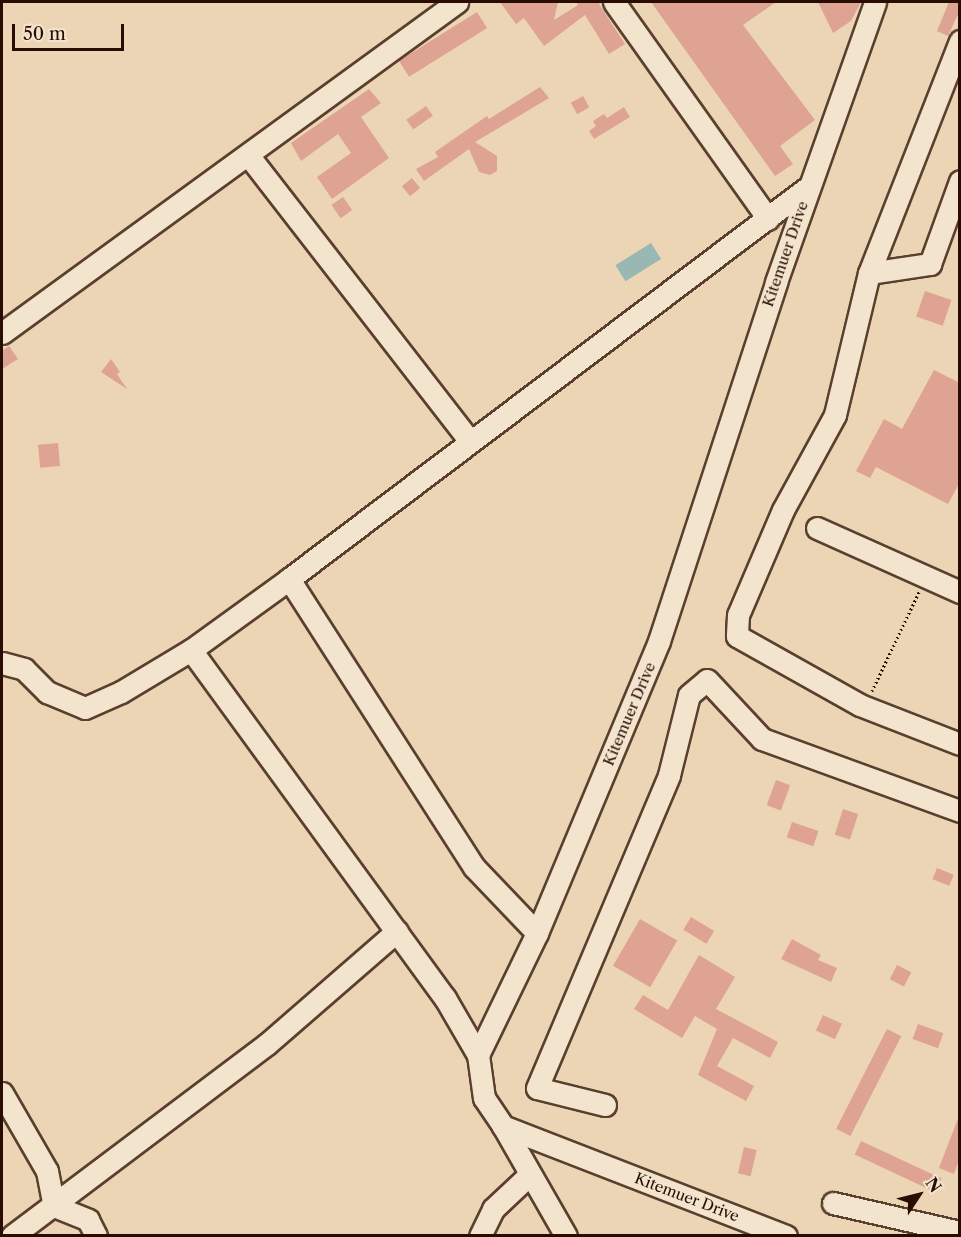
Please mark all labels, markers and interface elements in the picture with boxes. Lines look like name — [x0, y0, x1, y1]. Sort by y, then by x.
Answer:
scale bar — [15, 12, 128, 50]
text: 50 m — [23, 23, 66, 45]
street label: Kitemuer Drive — [758, 199, 812, 309]
street label: Kitemuer Drive — [599, 659, 659, 769]
north arrow — [889, 1165, 949, 1225]
street label: Kitemuer Drive — [632, 1169, 742, 1225]
text: N — [922, 1173, 946, 1196]

